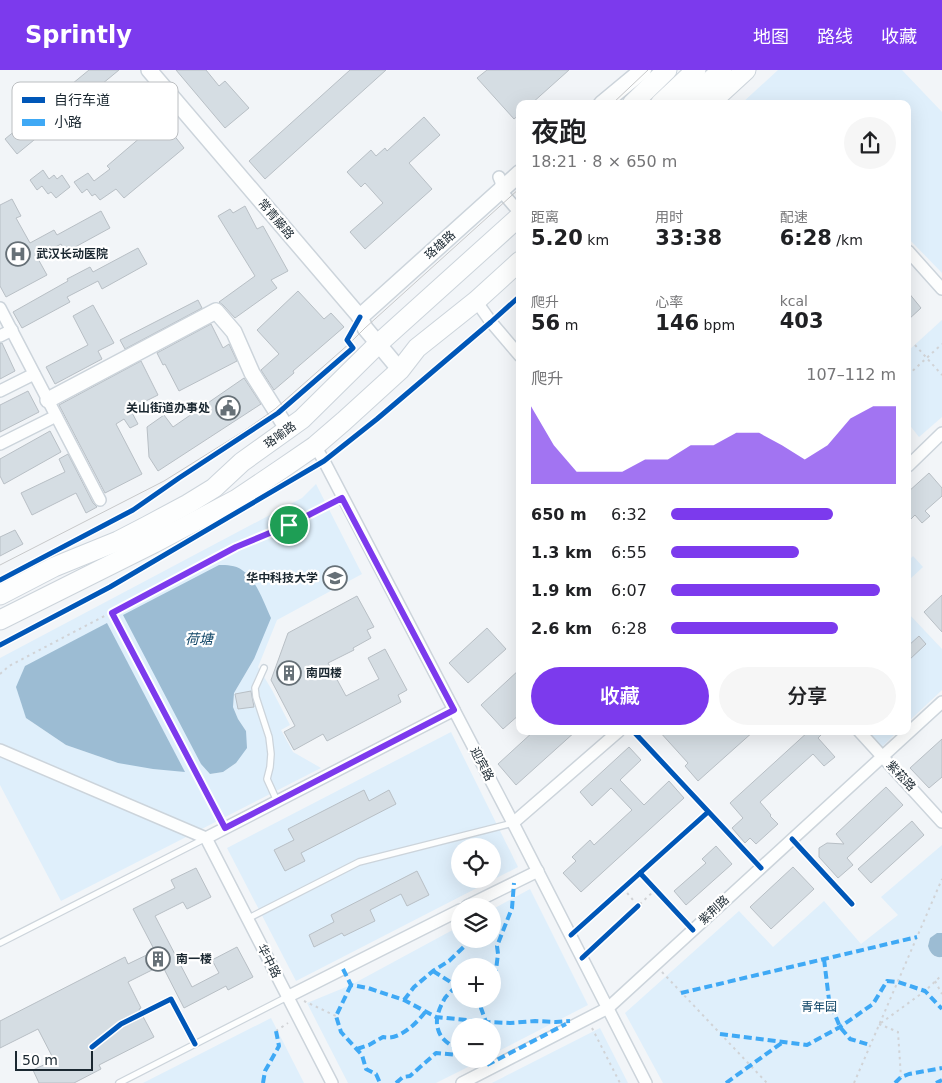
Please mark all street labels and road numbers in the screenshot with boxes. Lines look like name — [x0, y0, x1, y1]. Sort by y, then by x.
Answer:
street label: 常青藤路 — [255, 196, 297, 242]
street label: 珞雄路 — [422, 228, 458, 262]
street label: 珞喻路 — [261, 419, 299, 451]
street label: 迎宾路 — [467, 745, 497, 783]
street label: 紫菘路 — [884, 758, 918, 794]
street label: 紫荆路 — [696, 893, 732, 927]
street label: 华中路 — [255, 942, 283, 980]

